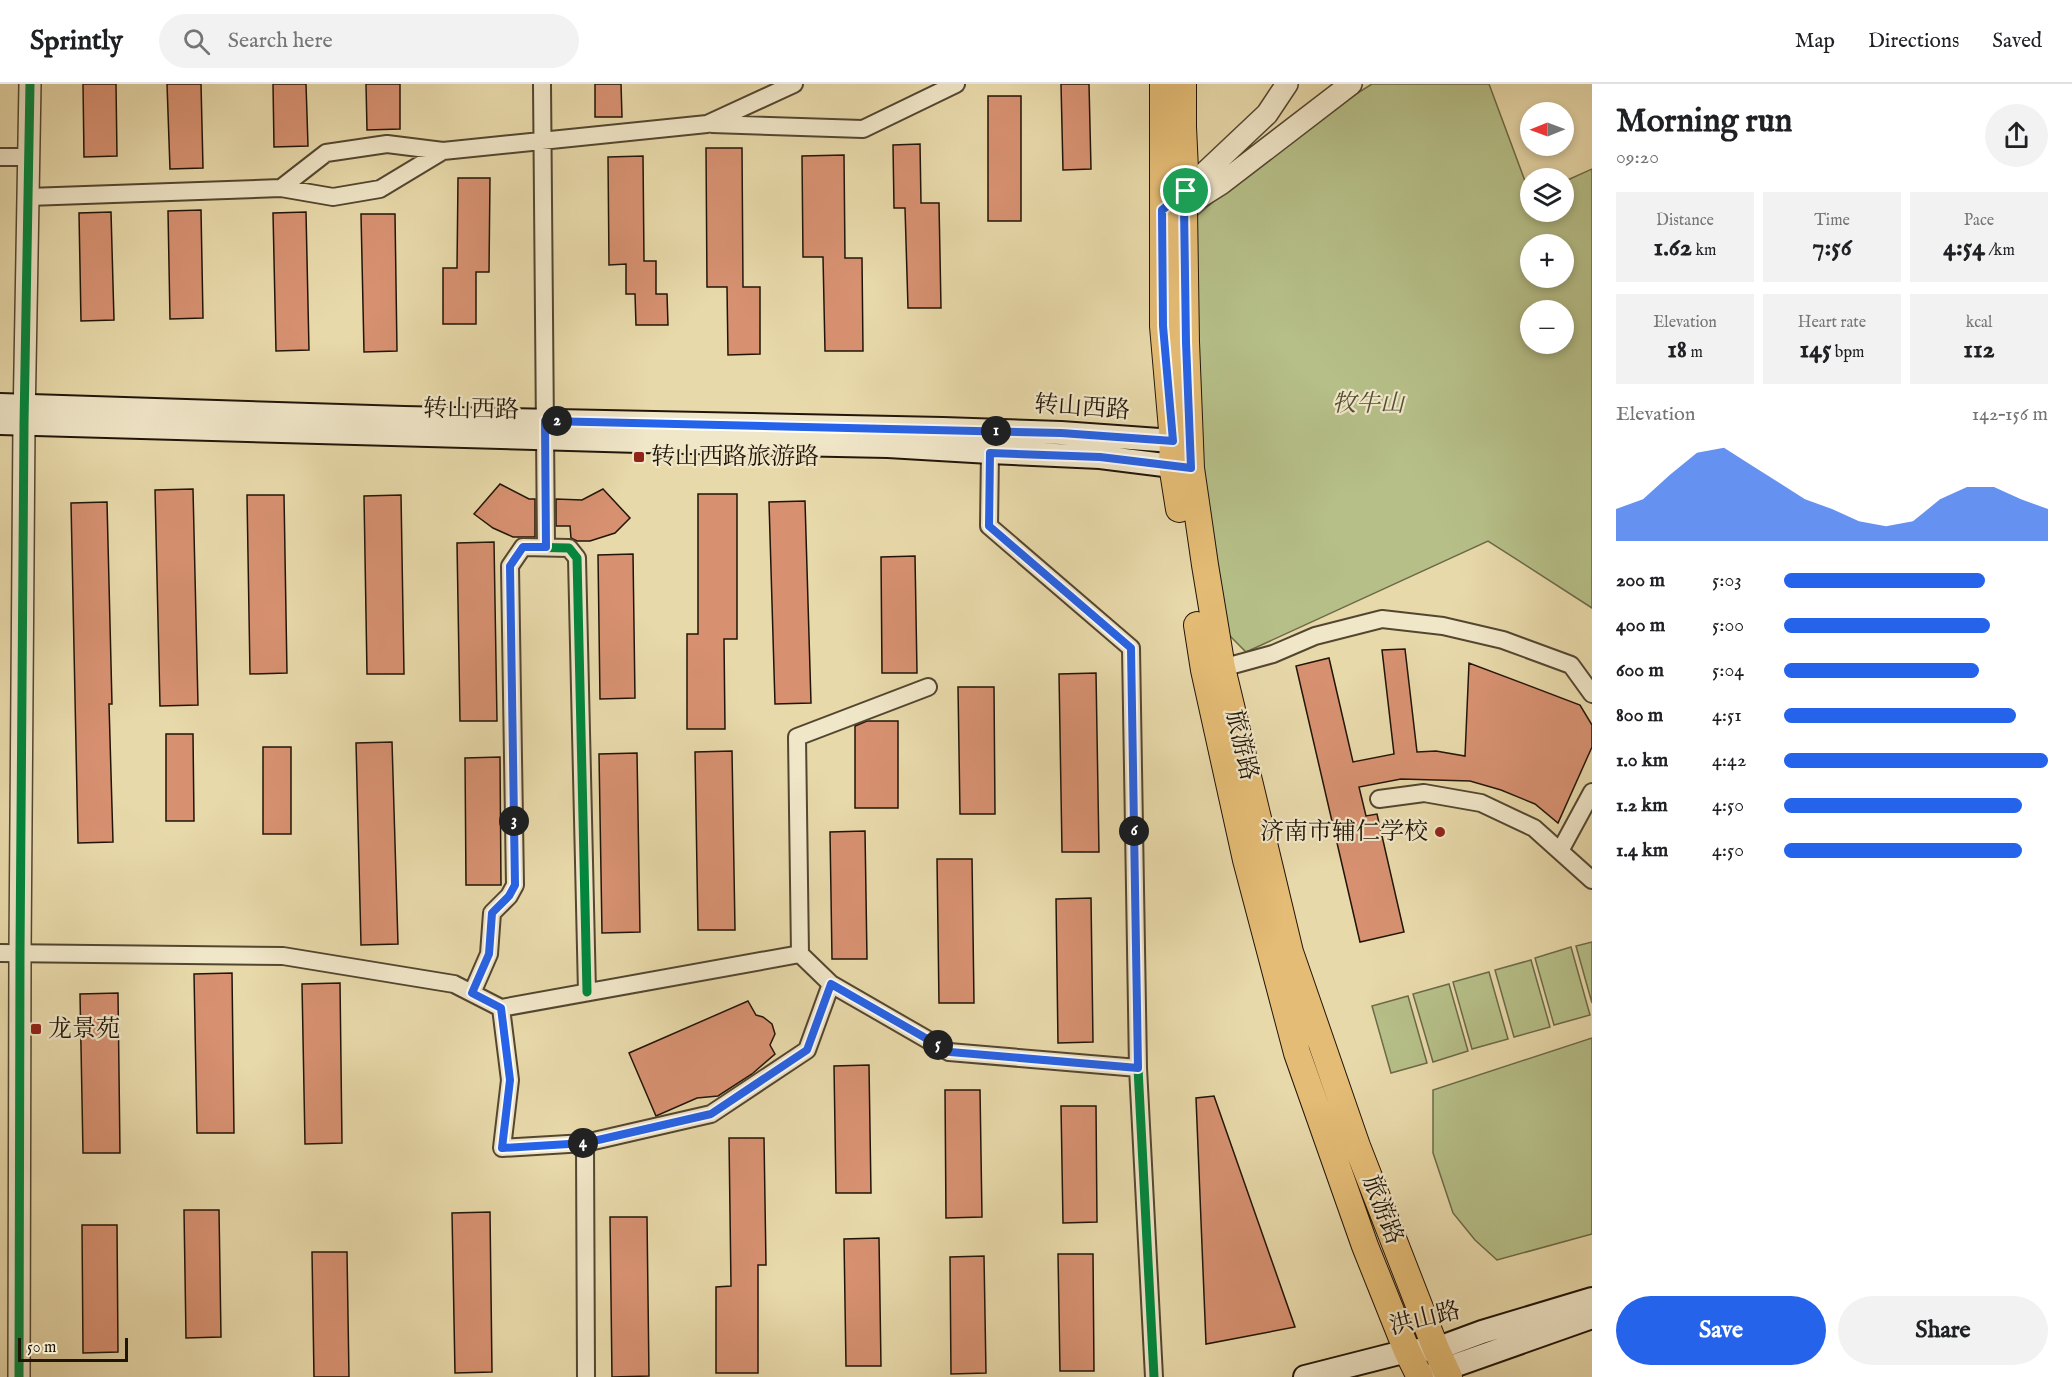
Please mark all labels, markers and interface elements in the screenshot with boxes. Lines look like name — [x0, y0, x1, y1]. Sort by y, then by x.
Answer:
search box — [159, 14, 579, 68]
text: Sprintly — [30, 24, 123, 59]
icon: search — [180, 25, 213, 58]
text: Search here — [228, 27, 333, 55]
text: Map — [1795, 28, 1835, 55]
text: Directions — [1868, 28, 1959, 55]
text: Saved — [1992, 28, 2042, 55]
text: Morning run — [1616, 101, 1792, 143]
north arrow — [1520, 102, 1574, 156]
map controls — [1520, 102, 1574, 354]
button: share — [1985, 104, 2048, 167]
text: 09:20 — [1616, 145, 1659, 170]
pin — [1160, 165, 1211, 216]
button: layers — [1520, 168, 1574, 222]
icon: arrive — [1169, 174, 1202, 207]
text: Distance — [1656, 211, 1714, 231]
text: Time — [1814, 211, 1850, 231]
text: Pace — [1964, 211, 1994, 231]
text: 1.62 — [1654, 231, 1692, 264]
text: 7:56 — [1812, 231, 1852, 264]
text: 4:54 — [1943, 231, 1985, 264]
button: + — [1520, 234, 1574, 288]
text: km — [1692, 241, 1716, 261]
text: /km — [1985, 241, 2015, 261]
button: − — [1520, 300, 1574, 354]
text: Elevation — [1653, 313, 1717, 333]
text: Heart rate — [1798, 313, 1866, 333]
text: kcal — [1966, 313, 1992, 333]
text: 18 — [1667, 333, 1687, 366]
text: 145 — [1800, 333, 1831, 366]
text: 112 — [1963, 333, 1995, 366]
text: m — [1687, 343, 1703, 363]
text: bpm — [1831, 343, 1864, 363]
street label: 转山西路 — [1033, 389, 1131, 427]
park label: 牧牛山 — [1332, 389, 1406, 420]
street label: 转山西路 — [423, 394, 519, 426]
text: Elevation — [1616, 402, 1695, 427]
text: 142–156 m — [1972, 402, 2048, 427]
pin: 2 — [542, 406, 572, 436]
text: 2 — [553, 411, 561, 431]
pin: 1 — [981, 416, 1011, 446]
text: 1 — [993, 421, 999, 441]
place label: 转山西路旅游路 — [651, 442, 819, 473]
marker: 转山西路旅游路 — [632, 450, 646, 464]
text: 200 m — [1616, 568, 1665, 593]
text: 5:03 — [1712, 568, 1742, 593]
text: 400 m — [1616, 613, 1665, 638]
text: 5:00 — [1712, 613, 1744, 638]
text: 600 m — [1616, 658, 1664, 683]
text: 5:04 — [1712, 658, 1744, 683]
text: 800 m — [1616, 703, 1663, 728]
text: 4:51 — [1712, 703, 1742, 728]
street label: 旅游路 — [1218, 706, 1264, 784]
text: 1.0 km — [1616, 748, 1668, 773]
text: 4:42 — [1712, 748, 1746, 773]
text: 1.2 km — [1616, 793, 1668, 818]
text: 4:50 — [1712, 793, 1744, 818]
pin: 3 — [499, 806, 529, 836]
text: 3 — [511, 811, 517, 831]
pin: 6 — [1119, 816, 1149, 846]
place label: 济南市辅仁学校 — [1260, 817, 1428, 848]
text: 6 — [1131, 821, 1137, 841]
marker: 济南市辅仁学校 — [1433, 825, 1447, 839]
text: 1.4 km — [1616, 838, 1668, 863]
text: 4:50 — [1712, 838, 1744, 863]
place label: 龙景苑 — [48, 1014, 120, 1045]
marker: 龙景苑 — [29, 1022, 43, 1036]
pin: 5 — [923, 1030, 953, 1060]
text: 5 — [935, 1035, 941, 1055]
pin: 4 — [568, 1128, 598, 1158]
text: 4 — [579, 1133, 587, 1153]
street label: 旅游路 — [1355, 1171, 1409, 1249]
street label: 洪山路 — [1386, 1295, 1464, 1343]
button: Save — [1616, 1296, 1826, 1365]
button: Share — [1838, 1296, 2048, 1365]
scale bar — [18, 1335, 128, 1362]
text: 50 m — [27, 1338, 56, 1358]

